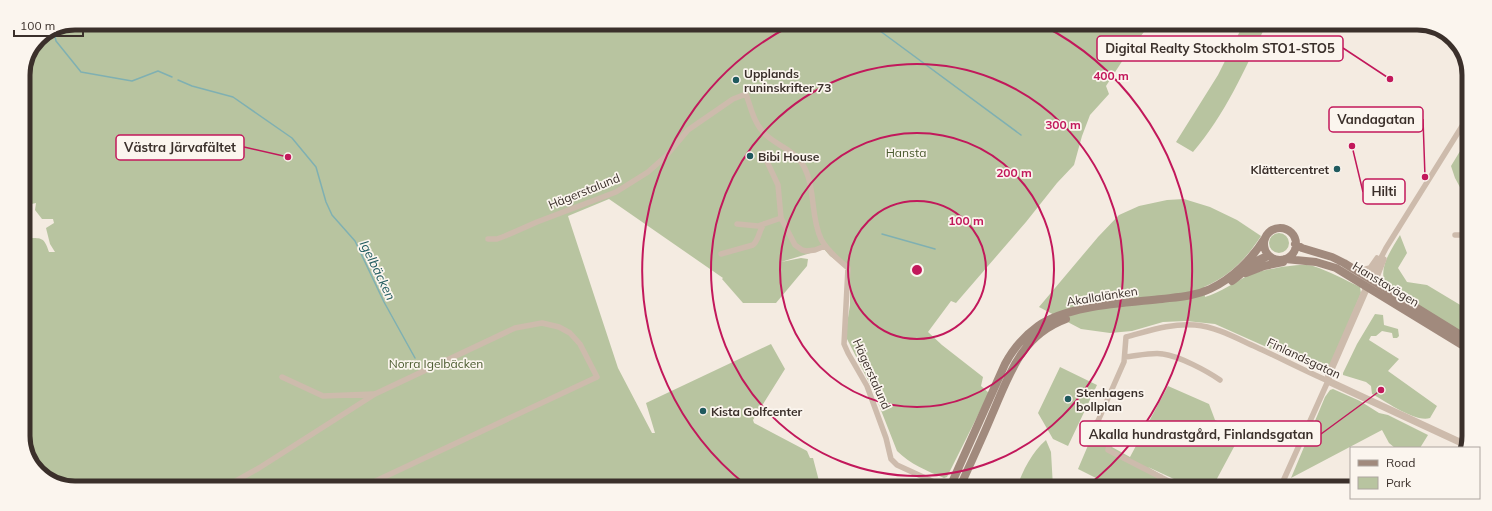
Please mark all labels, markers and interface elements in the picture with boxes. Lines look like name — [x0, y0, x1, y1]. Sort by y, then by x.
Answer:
scale bar — [14, 12, 83, 38]
text: 100 m — [20, 18, 55, 33]
callout: Digital Realty Stockholm STO1-STO5 — [1097, 36, 1343, 61]
text: Digital Realty Stockholm STO1-STO5 — [1105, 40, 1335, 57]
place label: Upplands runinskrifter 73 — [744, 66, 832, 95]
text: 400 m — [1093, 68, 1129, 83]
marker: Upplands runinskrifter 73 — [731, 75, 741, 85]
callout: Vandagatan — [1329, 107, 1423, 132]
text: Vandagatan — [1336, 111, 1415, 127]
text: 300 m — [1045, 117, 1081, 132]
callout: Västra Järvafältet — [116, 135, 244, 160]
text: Västra Järvafältet — [123, 139, 236, 155]
park label: Hansta — [886, 145, 926, 160]
place label: Bibi House — [758, 149, 820, 164]
marker: Bibi House — [745, 151, 755, 161]
place label: Klättercentret — [1251, 162, 1329, 177]
marker: Klättercentret — [1332, 164, 1342, 174]
text: 200 m — [996, 165, 1032, 180]
street label: Hägerstalund — [546, 170, 622, 212]
callout: Hilti — [1363, 179, 1405, 204]
text: Hilti — [1371, 183, 1397, 199]
text: 100 m — [948, 213, 984, 228]
water label: Igelbäcken — [357, 237, 399, 303]
street label: Hanstavägen — [1350, 258, 1422, 310]
centre of rings — [910, 263, 924, 277]
street label: Akallalänken — [1065, 283, 1139, 309]
street label: Finlandsgatan — [1265, 334, 1343, 382]
street label: Hägerstalund — [850, 336, 894, 412]
park label: Norra Igelbäcken — [389, 356, 483, 371]
place label: Stenhagens bollplan — [1076, 385, 1144, 414]
marker: Stenhagens bollplan — [1063, 394, 1073, 404]
place label: Kista Golfcenter — [711, 404, 803, 419]
marker: Kista Golfcenter — [698, 406, 708, 416]
callout: Akalla hundrastgård, Finlandsgatan — [1080, 421, 1321, 446]
text: Akalla hundrastgård, Finlandsgatan — [1089, 426, 1313, 442]
legend — [1350, 447, 1480, 499]
text: Road — [1386, 455, 1415, 470]
text: Park — [1386, 475, 1412, 490]

